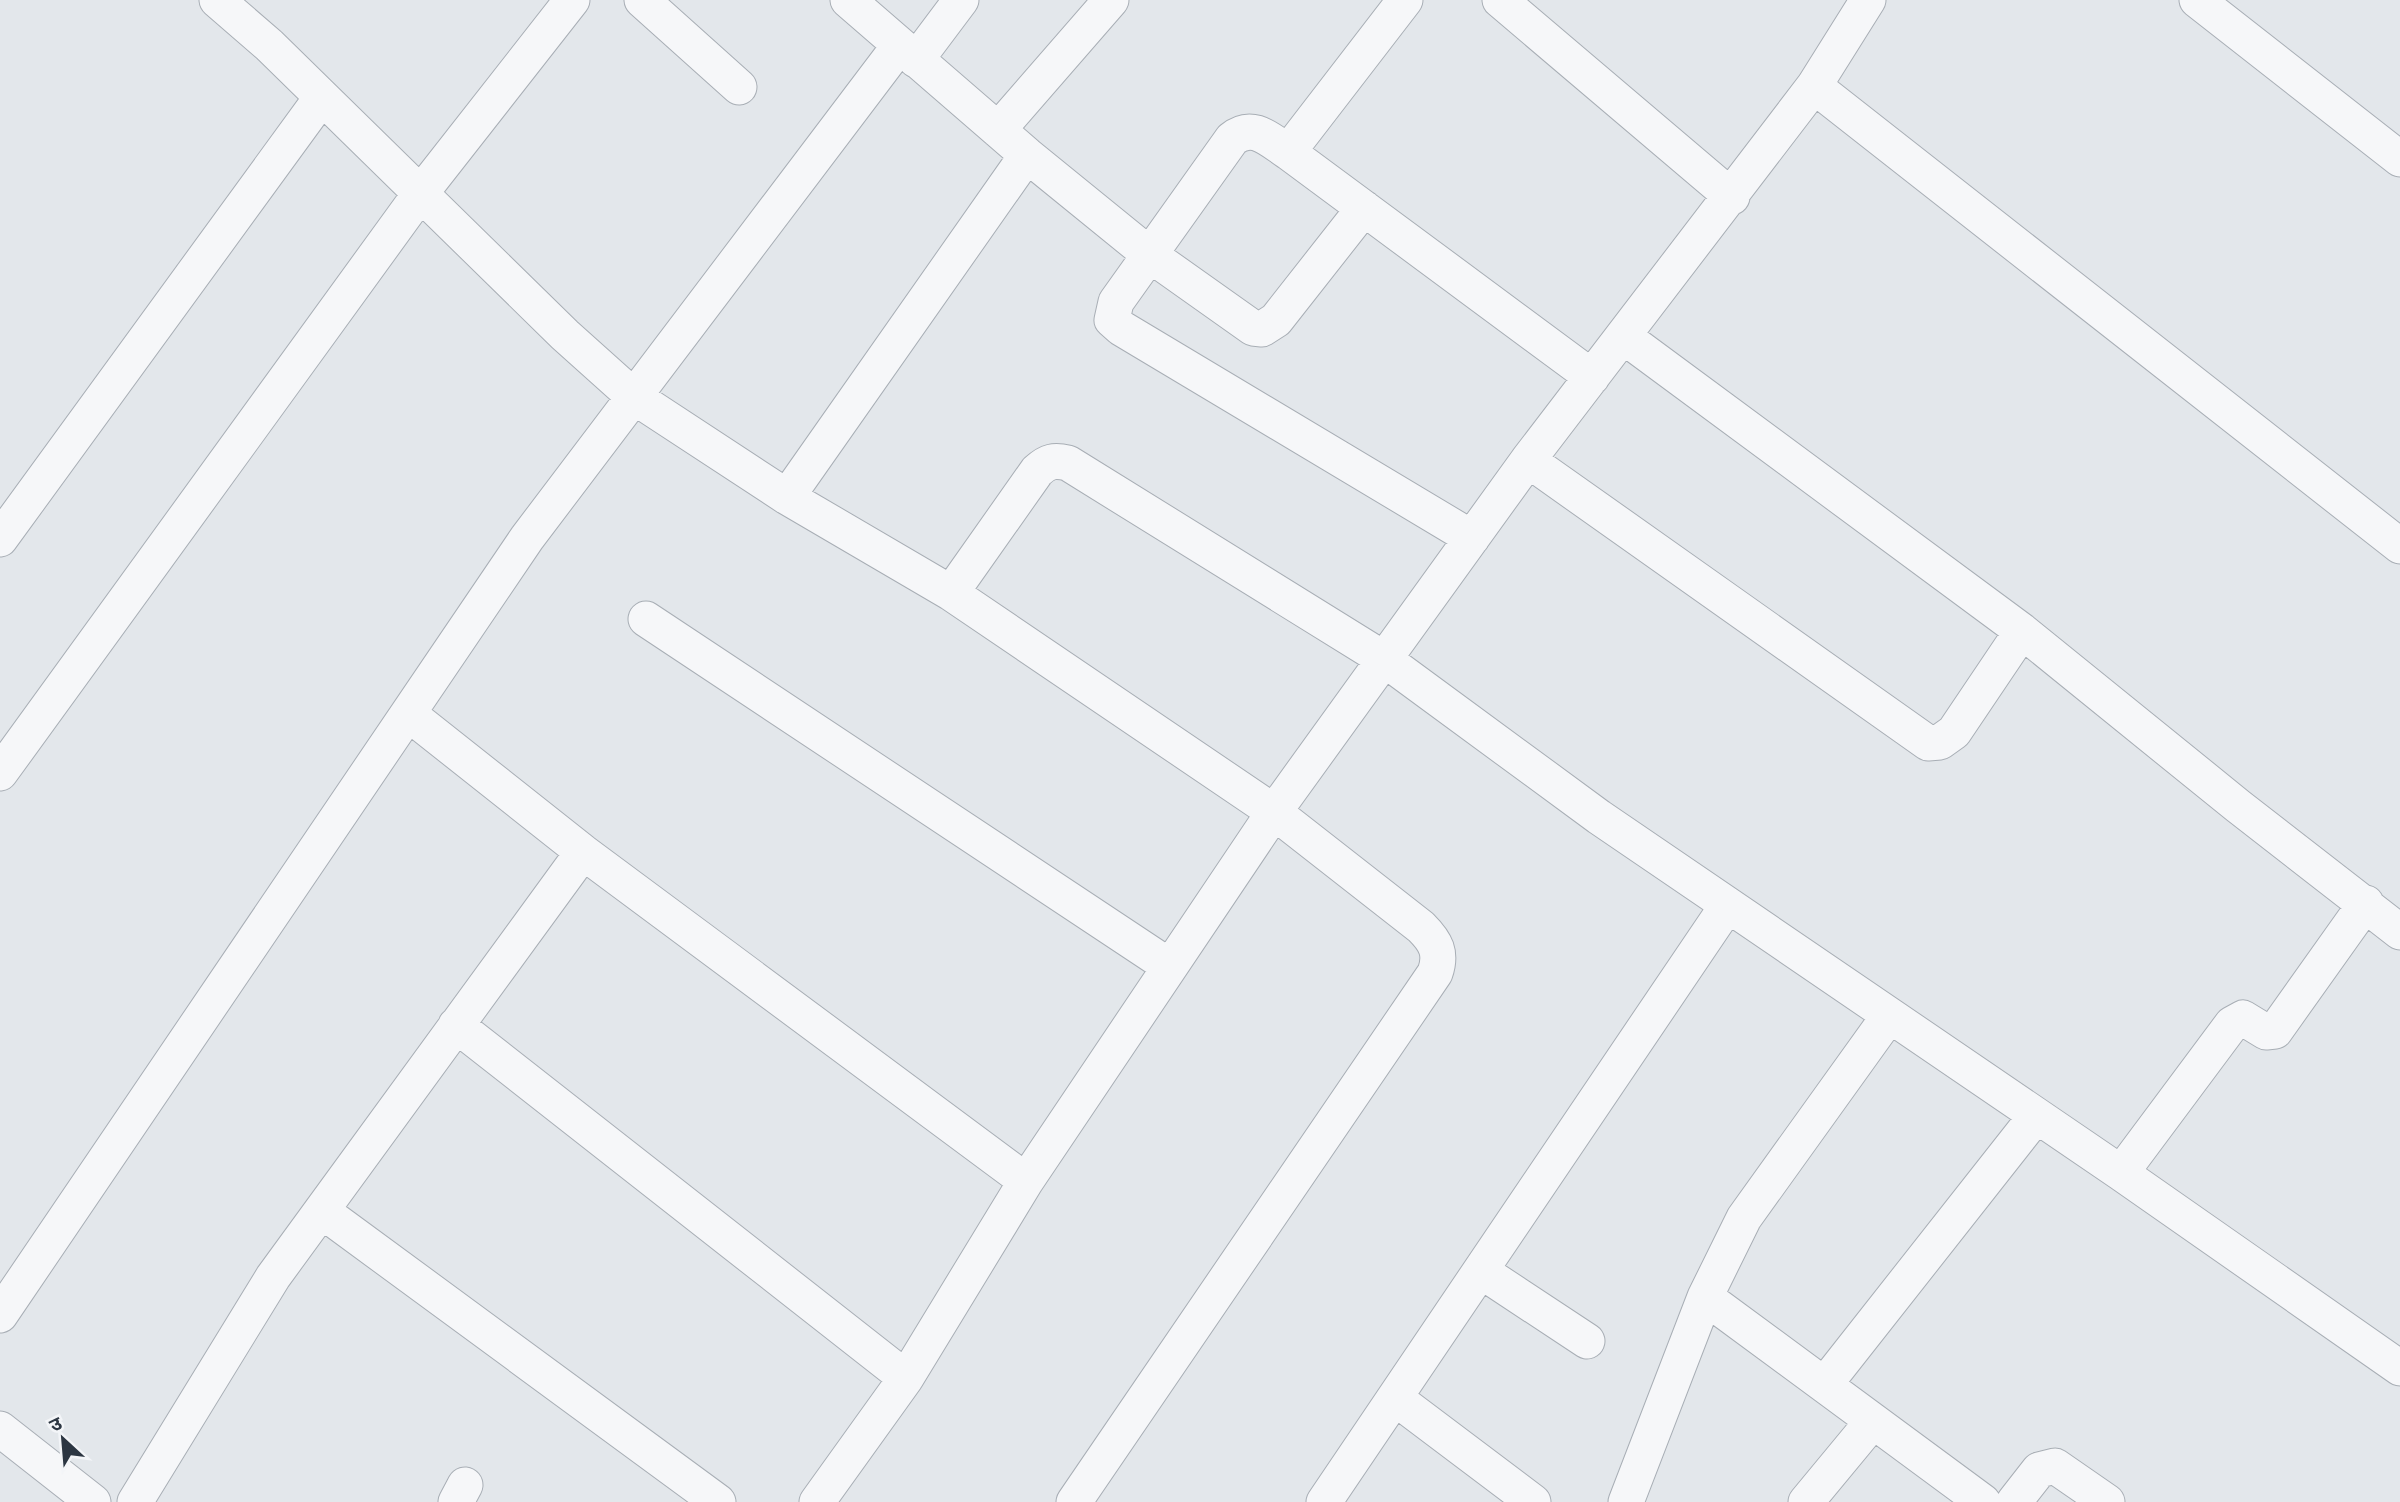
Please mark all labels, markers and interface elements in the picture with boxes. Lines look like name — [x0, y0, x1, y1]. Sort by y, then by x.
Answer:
north arrow — [28, 1404, 98, 1474]
text: उ — [46, 1411, 66, 1436]

